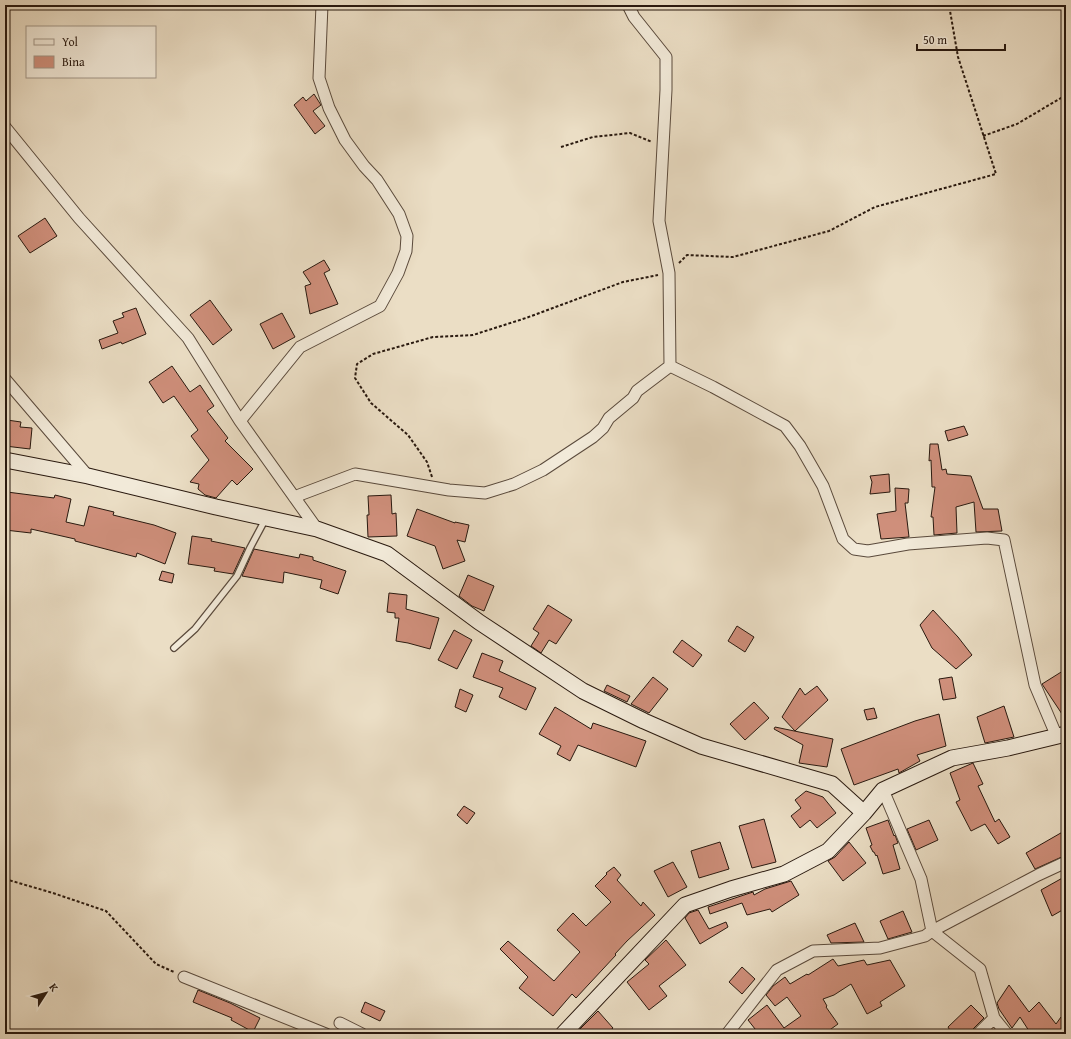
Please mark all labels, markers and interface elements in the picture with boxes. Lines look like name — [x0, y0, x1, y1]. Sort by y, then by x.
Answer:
legend — [26, 26, 156, 78]
scale bar — [917, 26, 1005, 52]
text: 50 m — [923, 31, 947, 48]
text: Yol — [62, 33, 79, 50]
text: Bina — [62, 53, 85, 70]
north arrow — [26, 973, 66, 1013]
text: K — [46, 980, 63, 995]

